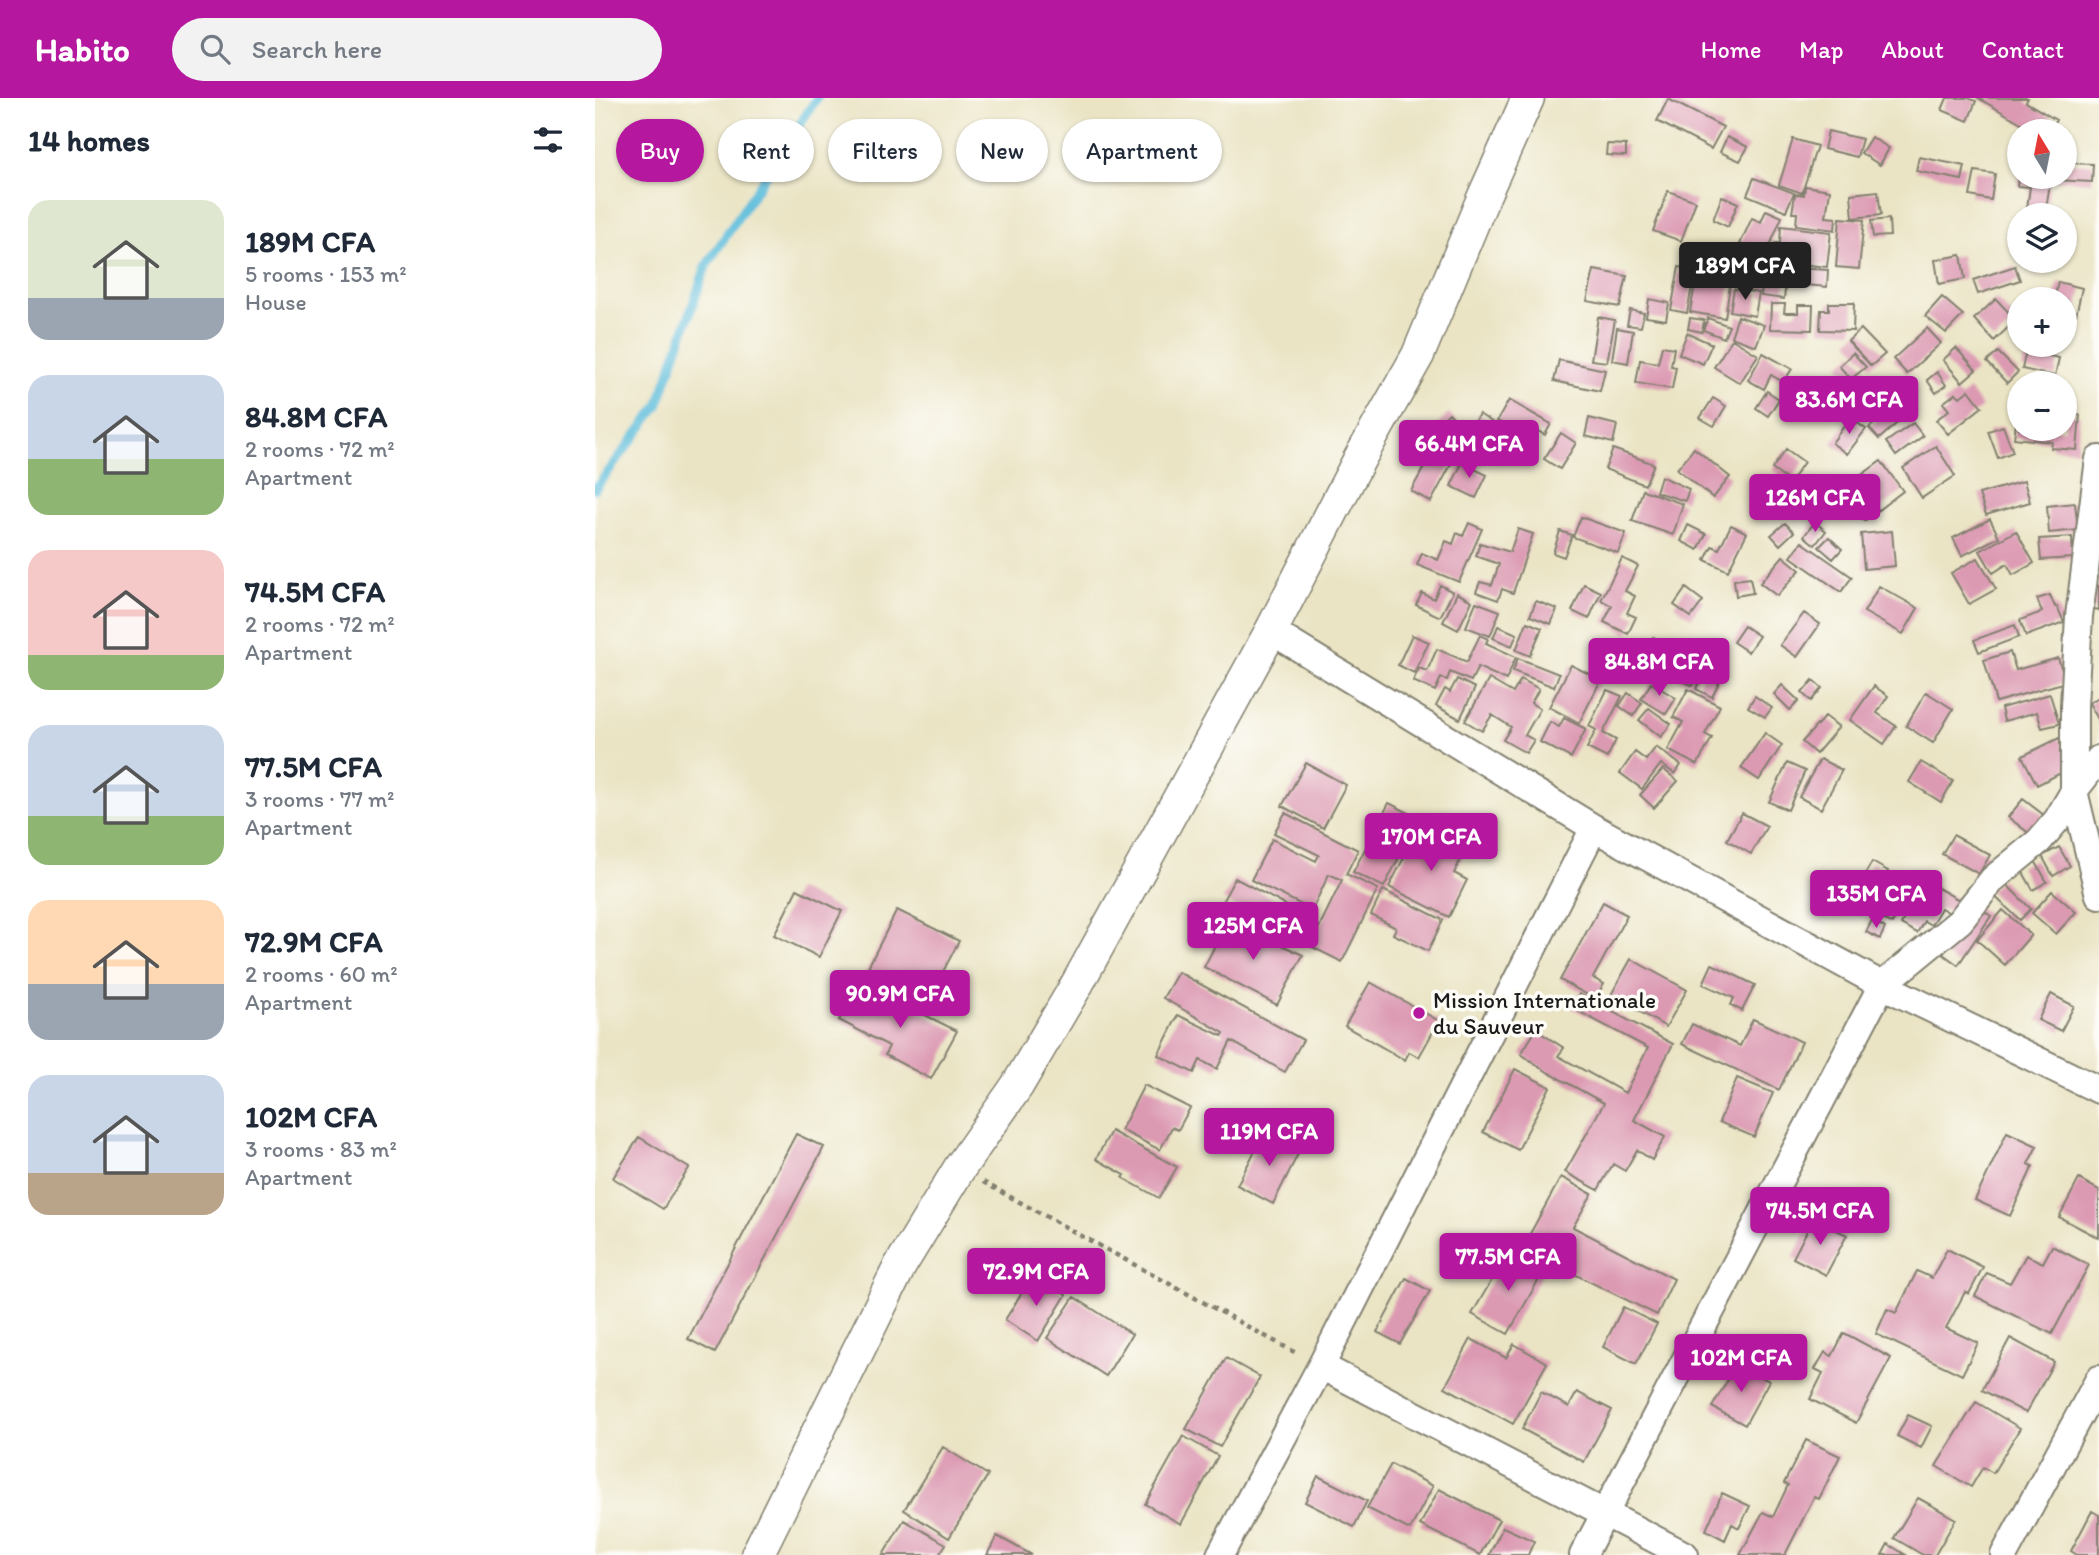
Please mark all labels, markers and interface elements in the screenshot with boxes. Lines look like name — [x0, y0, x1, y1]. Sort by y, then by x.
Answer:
search box — [172, 18, 662, 81]
text: Habito — [35, 30, 130, 69]
icon: search — [196, 30, 234, 68]
text: Search here — [252, 33, 382, 65]
text: Home — [1701, 35, 1761, 64]
text: Map — [1799, 35, 1843, 64]
text: About — [1881, 35, 1944, 64]
text: Contact — [1982, 35, 2064, 64]
chip: Buy — [616, 119, 704, 182]
chip: Rent — [718, 119, 814, 182]
chip: Filters — [828, 119, 942, 182]
chip: New — [956, 119, 1048, 182]
chip: Apartment — [1062, 119, 1222, 182]
north arrow — [2007, 119, 2077, 189]
map controls — [2007, 119, 2077, 441]
icon: filters — [529, 121, 567, 159]
text: 14 homes — [28, 122, 150, 159]
button: layers — [2007, 203, 2077, 273]
text: 189M CFA — [245, 223, 375, 260]
icon: home — [84, 228, 168, 312]
pin: 189M CFA — [1673, 242, 1817, 302]
text: 189M CFA — [1695, 251, 1795, 279]
text: 5 rooms · 153 m² — [245, 260, 407, 288]
button: + — [2007, 287, 2077, 357]
text: House — [245, 288, 307, 316]
button: − — [2007, 371, 2077, 441]
pin: 83.6M CFA — [1769, 376, 1929, 436]
text: 83.6M CFA — [1795, 385, 1903, 413]
text: 84.8M CFA — [245, 398, 387, 435]
icon: home — [84, 403, 168, 487]
pin: 66.4M CFA — [1389, 420, 1549, 480]
text: 66.4M CFA — [1415, 429, 1523, 457]
text: 2 rooms · 72 m² — [245, 435, 395, 463]
text: Apartment — [245, 463, 352, 491]
pin: 126M CFA — [1743, 474, 1887, 534]
text: 126M CFA — [1765, 483, 1865, 511]
text: 74.5M CFA — [245, 573, 385, 610]
icon: home — [84, 578, 168, 662]
text: 2 rooms · 72 m² — [245, 610, 395, 638]
text: Apartment — [245, 638, 352, 666]
pin: 84.8M CFA — [1579, 638, 1739, 698]
text: 84.8M CFA — [1604, 647, 1714, 675]
text: 77.5M CFA — [245, 748, 382, 785]
icon: home — [84, 753, 168, 837]
text: 3 rooms · 77 m² — [245, 785, 395, 813]
text: Apartment — [245, 813, 352, 841]
pin: 170M CFA — [1359, 814, 1503, 873]
text: 170M CFA — [1381, 822, 1481, 850]
pin: 135M CFA — [1804, 870, 1948, 930]
text: 135M CFA — [1826, 879, 1926, 907]
pin: 125M CFA — [1181, 902, 1325, 962]
text: 125M CFA — [1203, 911, 1303, 939]
text: 72.9M CFA — [245, 923, 383, 960]
icon: home — [84, 928, 168, 1012]
text: 2 rooms · 60 m² — [245, 960, 398, 988]
pin: 90.9M CFA — [820, 970, 980, 1030]
text: 90.9M CFA — [846, 979, 954, 1007]
place label: Mission Internationale du Sauveur — [1433, 986, 1656, 1040]
text: Apartment — [245, 988, 352, 1016]
marker: Mission Internationale du Sauveur — [1411, 1005, 1427, 1021]
text: 102M CFA — [245, 1098, 377, 1135]
icon: home — [84, 1103, 168, 1187]
pin: 119M CFA — [1197, 1108, 1341, 1168]
text: 119M CFA — [1220, 1117, 1318, 1145]
text: 3 rooms · 83 m² — [245, 1135, 397, 1163]
text: Apartment — [245, 1163, 352, 1191]
pin: 74.5M CFA — [1740, 1188, 1900, 1247]
text: 74.5M CFA — [1766, 1196, 1874, 1224]
pin: 77.5M CFA — [1428, 1234, 1588, 1293]
text: 77.5M CFA — [1456, 1242, 1561, 1270]
pin: 72.9M CFA — [956, 1248, 1116, 1308]
text: 72.9M CFA — [983, 1257, 1089, 1285]
pin: 102M CFA — [1669, 1334, 1813, 1394]
text: 102M CFA — [1690, 1343, 1792, 1371]

